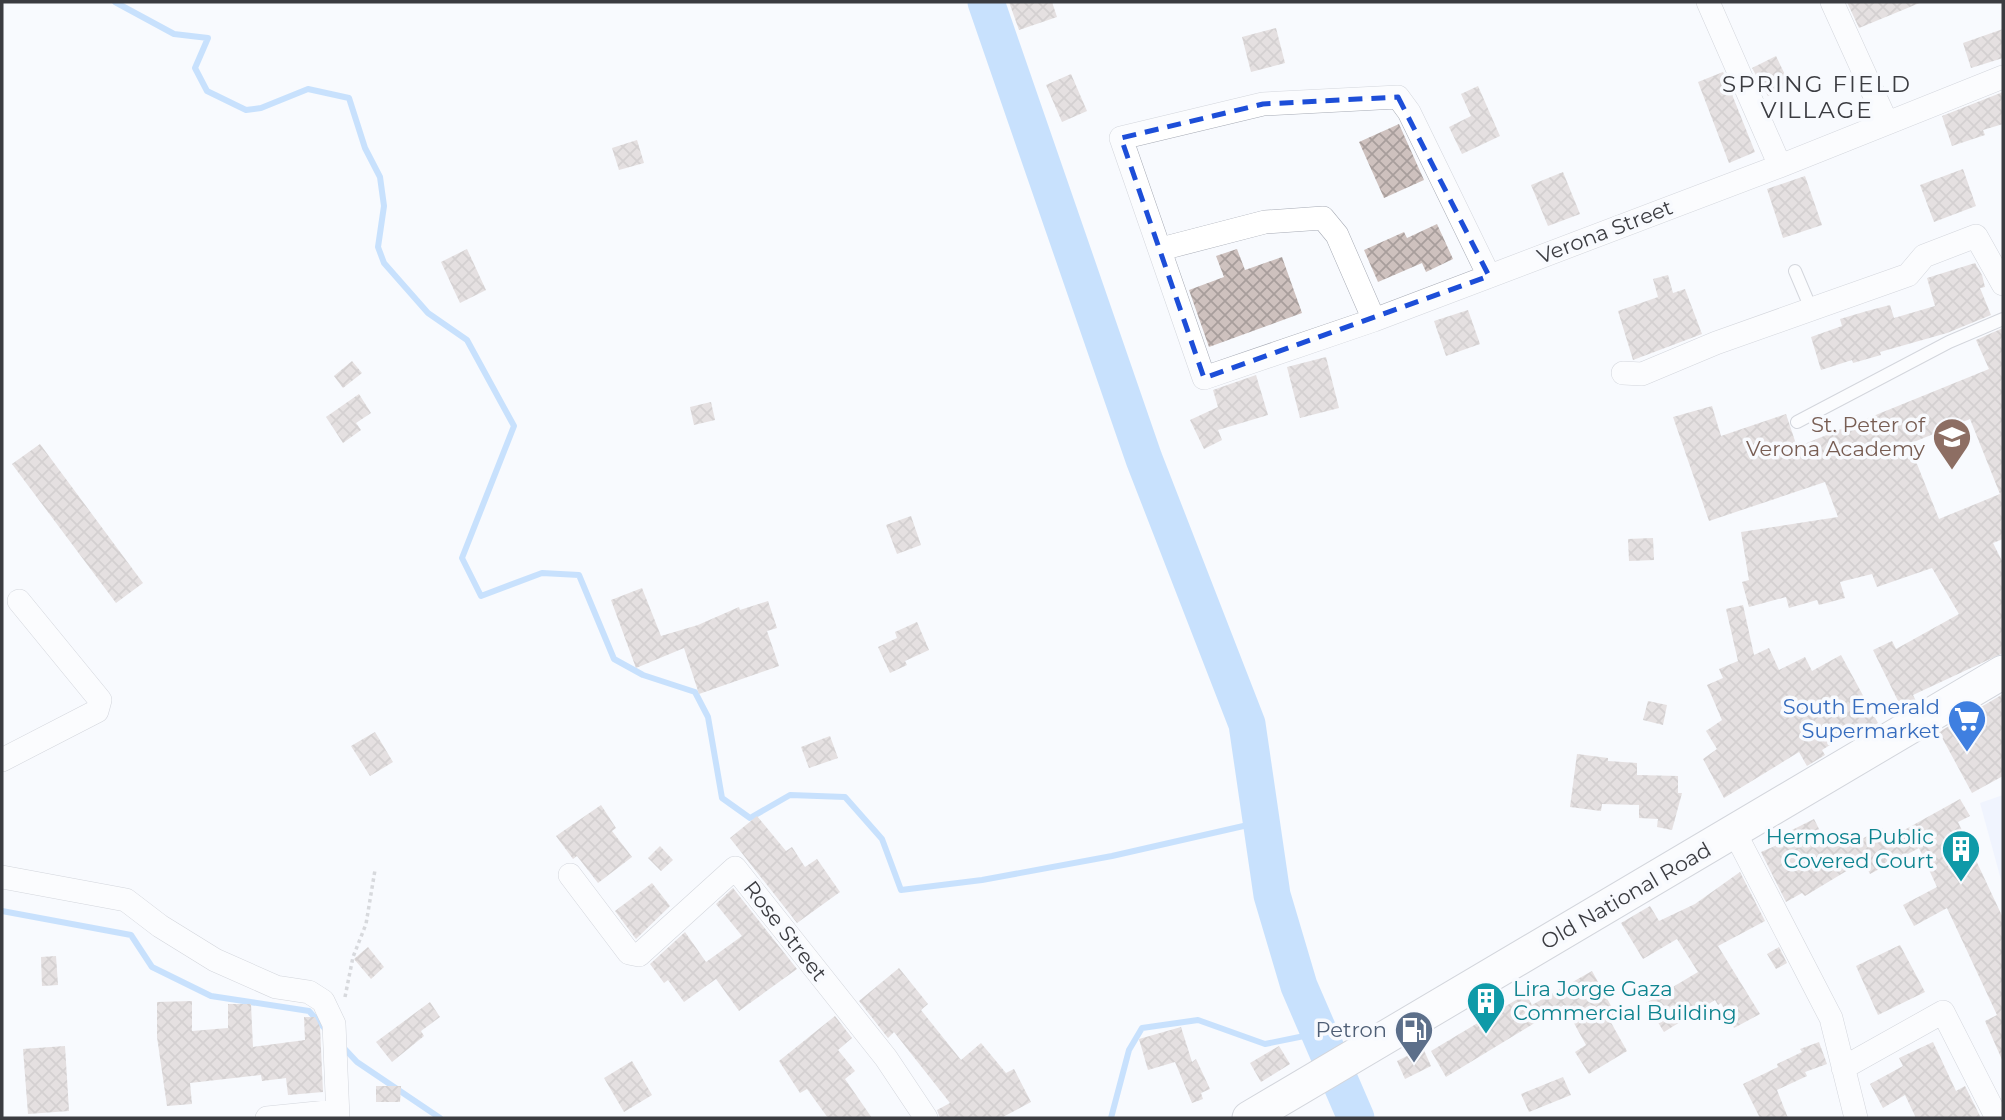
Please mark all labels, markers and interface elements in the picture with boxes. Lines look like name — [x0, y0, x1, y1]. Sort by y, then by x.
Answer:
district label: SPRING FIELD VILLAGE — [1722, 70, 1912, 124]
street label: Verona Street — [1534, 194, 1676, 269]
place label: St. Peter of Verona Academy — [1746, 412, 1926, 461]
school or university icon: St. Peter of Verona Academy — [1931, 416, 1973, 471]
place label: South Emerald Supermarket — [1783, 694, 1940, 743]
supermarket icon: South Emerald Supermarket — [1946, 698, 1988, 753]
place label: Hermosa Public Covered Court — [1766, 824, 1934, 873]
building icon: Hermosa Public Covered Court — [1940, 828, 1982, 883]
street label: Old National Road — [1536, 837, 1715, 955]
street label: Rose Street — [739, 876, 832, 986]
place label: Lira Jorge Gaza Commercial Building — [1513, 976, 1737, 1025]
building icon: Lira Jorge Gaza Commercial Building — [1465, 980, 1507, 1035]
fuel station icon: Petron — [1393, 1009, 1435, 1064]
place label: Petron — [1315, 1017, 1387, 1042]

